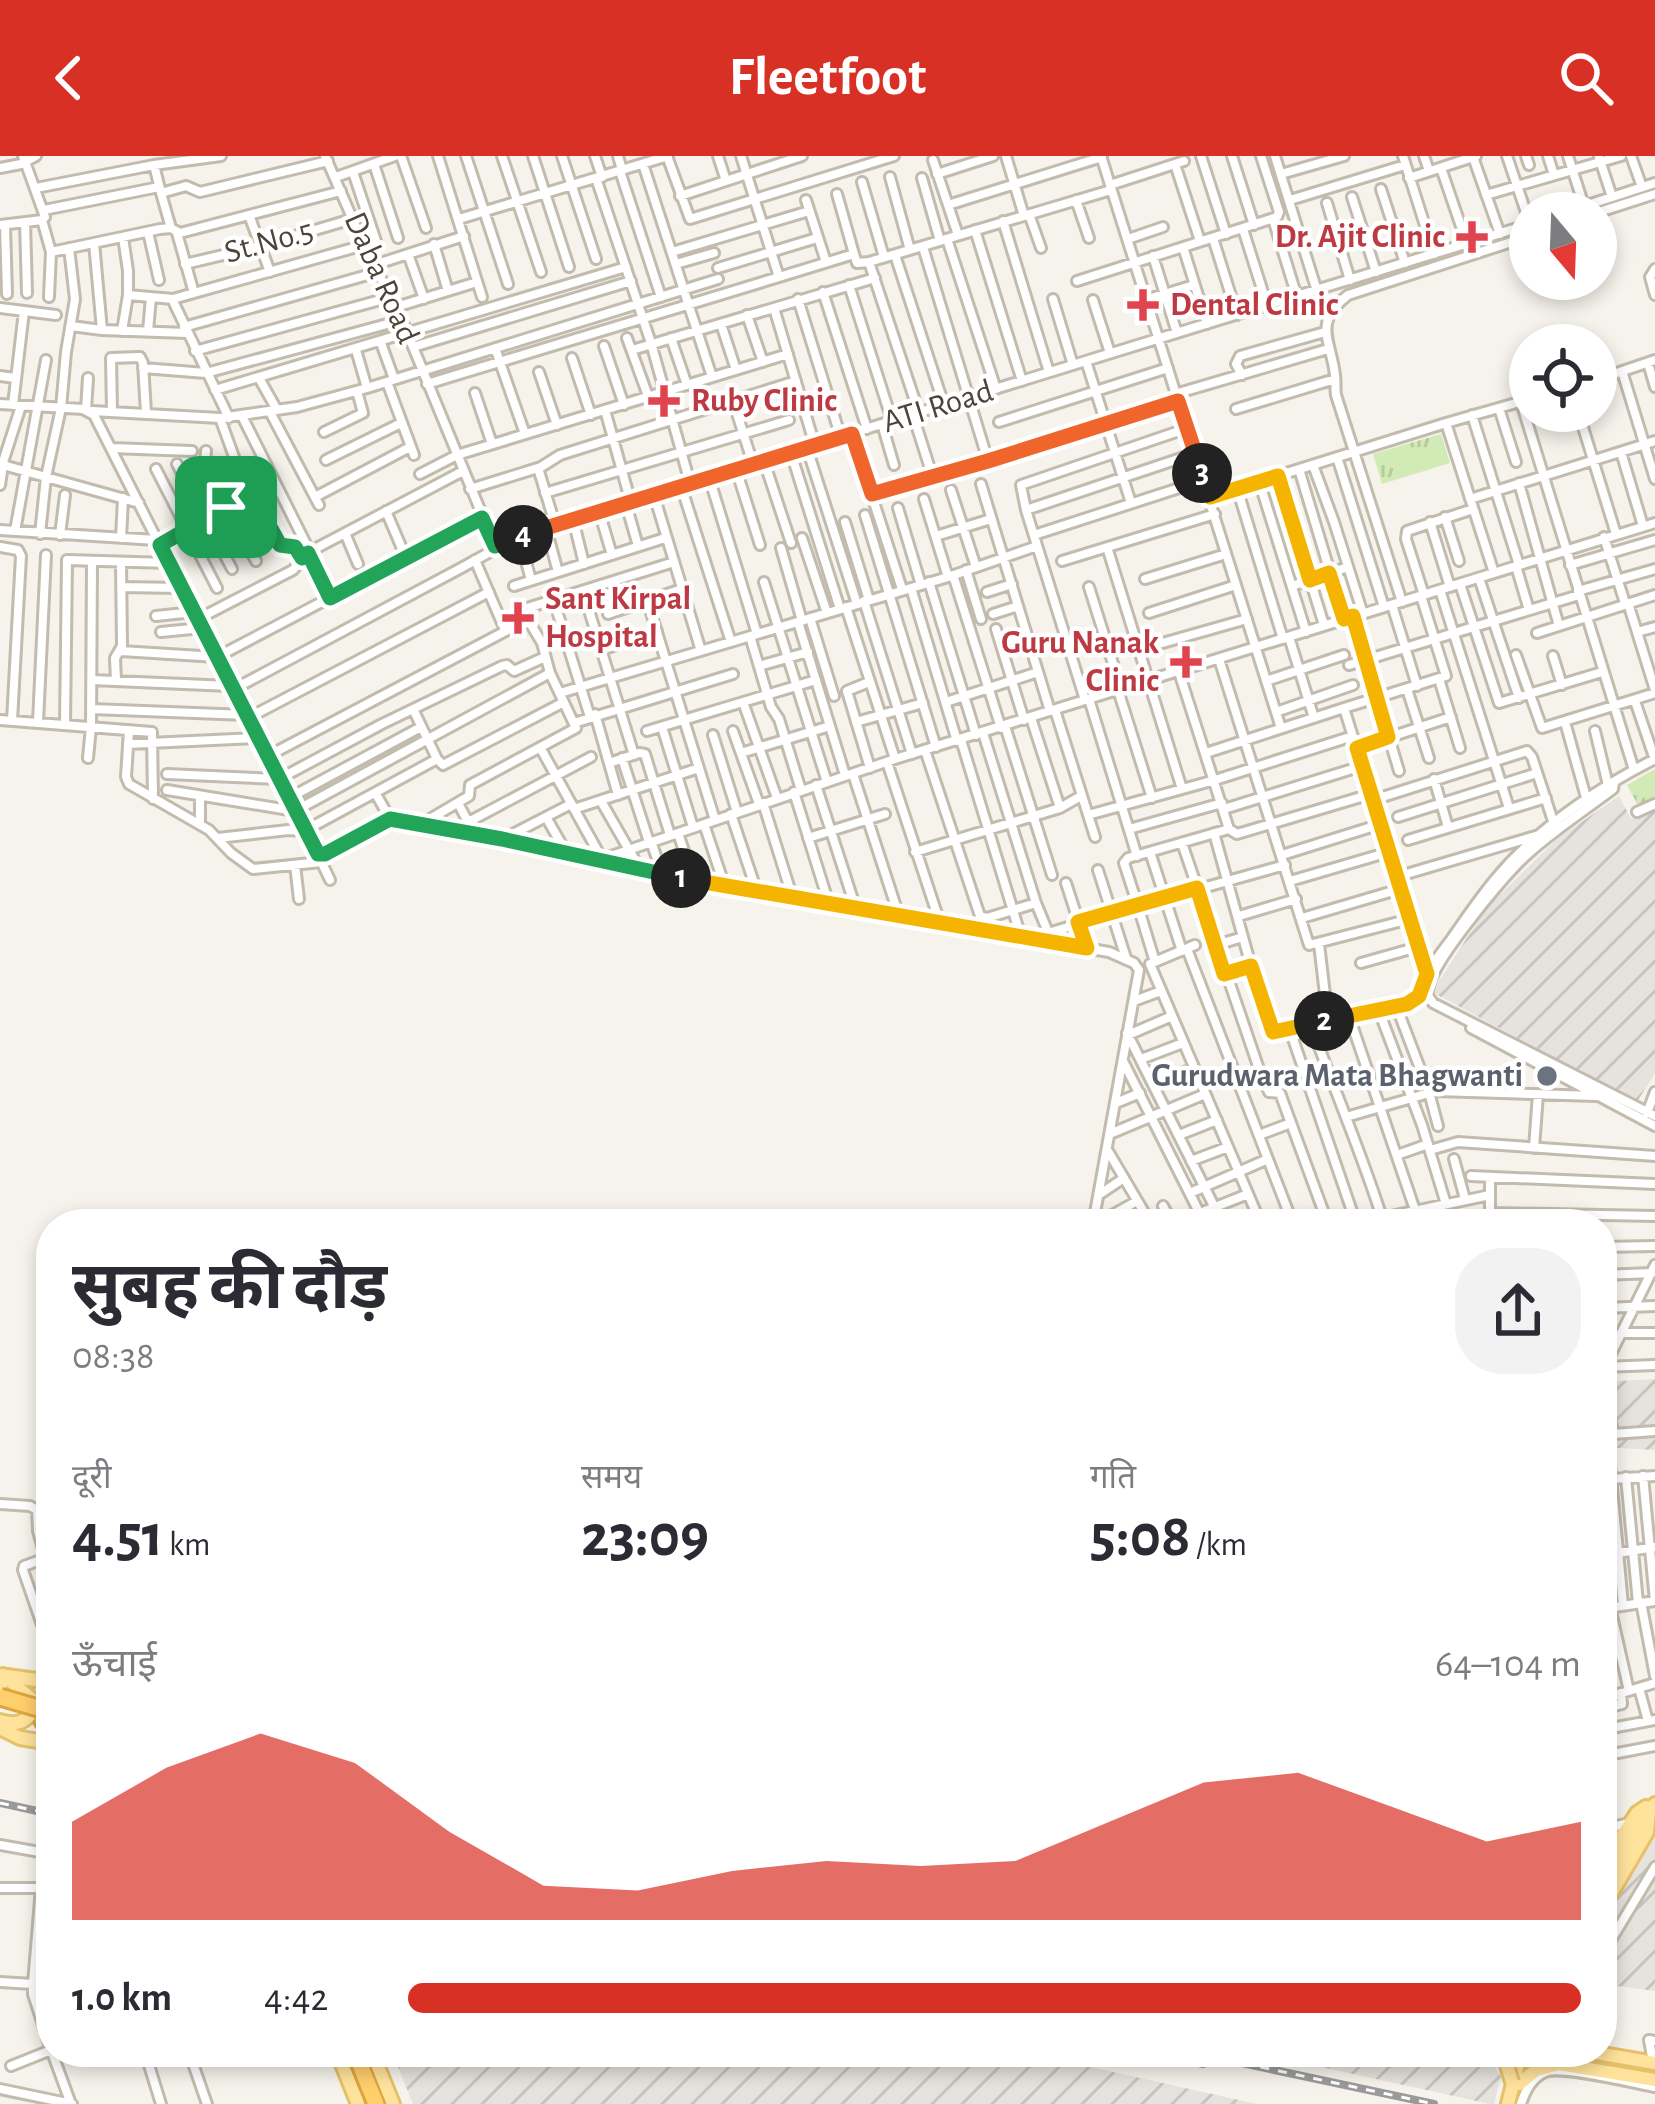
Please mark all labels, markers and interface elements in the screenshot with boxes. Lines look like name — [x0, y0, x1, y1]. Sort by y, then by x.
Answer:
icon: back — [36, 45, 102, 111]
icon: search — [1553, 45, 1619, 111]
text: Fleetfoot — [729, 51, 926, 105]
north arrow — [1509, 192, 1617, 300]
map controls — [1509, 192, 1617, 432]
street label: Daba Road — [337, 207, 425, 349]
street label: St.No.5 — [221, 214, 317, 270]
place label: Dr. Ajit Clinic — [1275, 221, 1445, 254]
marker: Dr. Ajit Clinic — [1456, 221, 1488, 253]
marker: Dental Clinic — [1127, 289, 1159, 321]
place label: Dental Clinic — [1170, 289, 1339, 322]
button: locate — [1509, 324, 1617, 432]
street label: ATI Road — [879, 375, 997, 439]
marker: Ruby Clinic — [648, 385, 680, 417]
place label: Ruby Clinic — [691, 385, 837, 418]
pin: 3 — [1172, 443, 1232, 503]
pin — [175, 456, 277, 558]
text: 3 — [1195, 456, 1209, 489]
icon: arrive — [193, 474, 259, 540]
pin: 4 — [493, 505, 553, 565]
text: 4 — [515, 518, 531, 551]
place label: Sant Kirpal Hospital — [545, 583, 691, 654]
marker: Sant Kirpal Hospital — [502, 602, 534, 634]
place label: Guru Nanak Clinic — [1001, 627, 1160, 698]
marker: Guru Nanak Clinic — [1170, 646, 1202, 678]
pin: 1 — [651, 848, 711, 908]
text: 1 — [675, 861, 687, 894]
pin: 2 — [1294, 991, 1354, 1051]
text: 2 — [1316, 1004, 1332, 1037]
place label: Gurudwara Mata Bhagwanti — [1152, 1060, 1523, 1093]
marker: Gurudwara Mata Bhagwanti — [1534, 1063, 1560, 1089]
button: share — [1455, 1248, 1581, 1374]
text: सुबह की दौड़ — [72, 1255, 387, 1321]
text: 08:38 — [72, 1337, 155, 1376]
text: दूरी — [72, 1462, 112, 1495]
text: समय — [581, 1462, 642, 1495]
text: गति — [1090, 1462, 1136, 1495]
text: 4.51 — [72, 1507, 163, 1567]
text: 23:09 — [581, 1507, 709, 1567]
text: 5:08 — [1090, 1507, 1191, 1567]
text: km — [163, 1529, 210, 1562]
text: /km — [1191, 1529, 1247, 1562]
text: ऊँचाई — [72, 1645, 157, 1684]
text: 64–104 m — [1435, 1645, 1581, 1684]
text: 1.0 km — [72, 1979, 172, 2018]
text: 4:42 — [264, 1979, 328, 2018]

